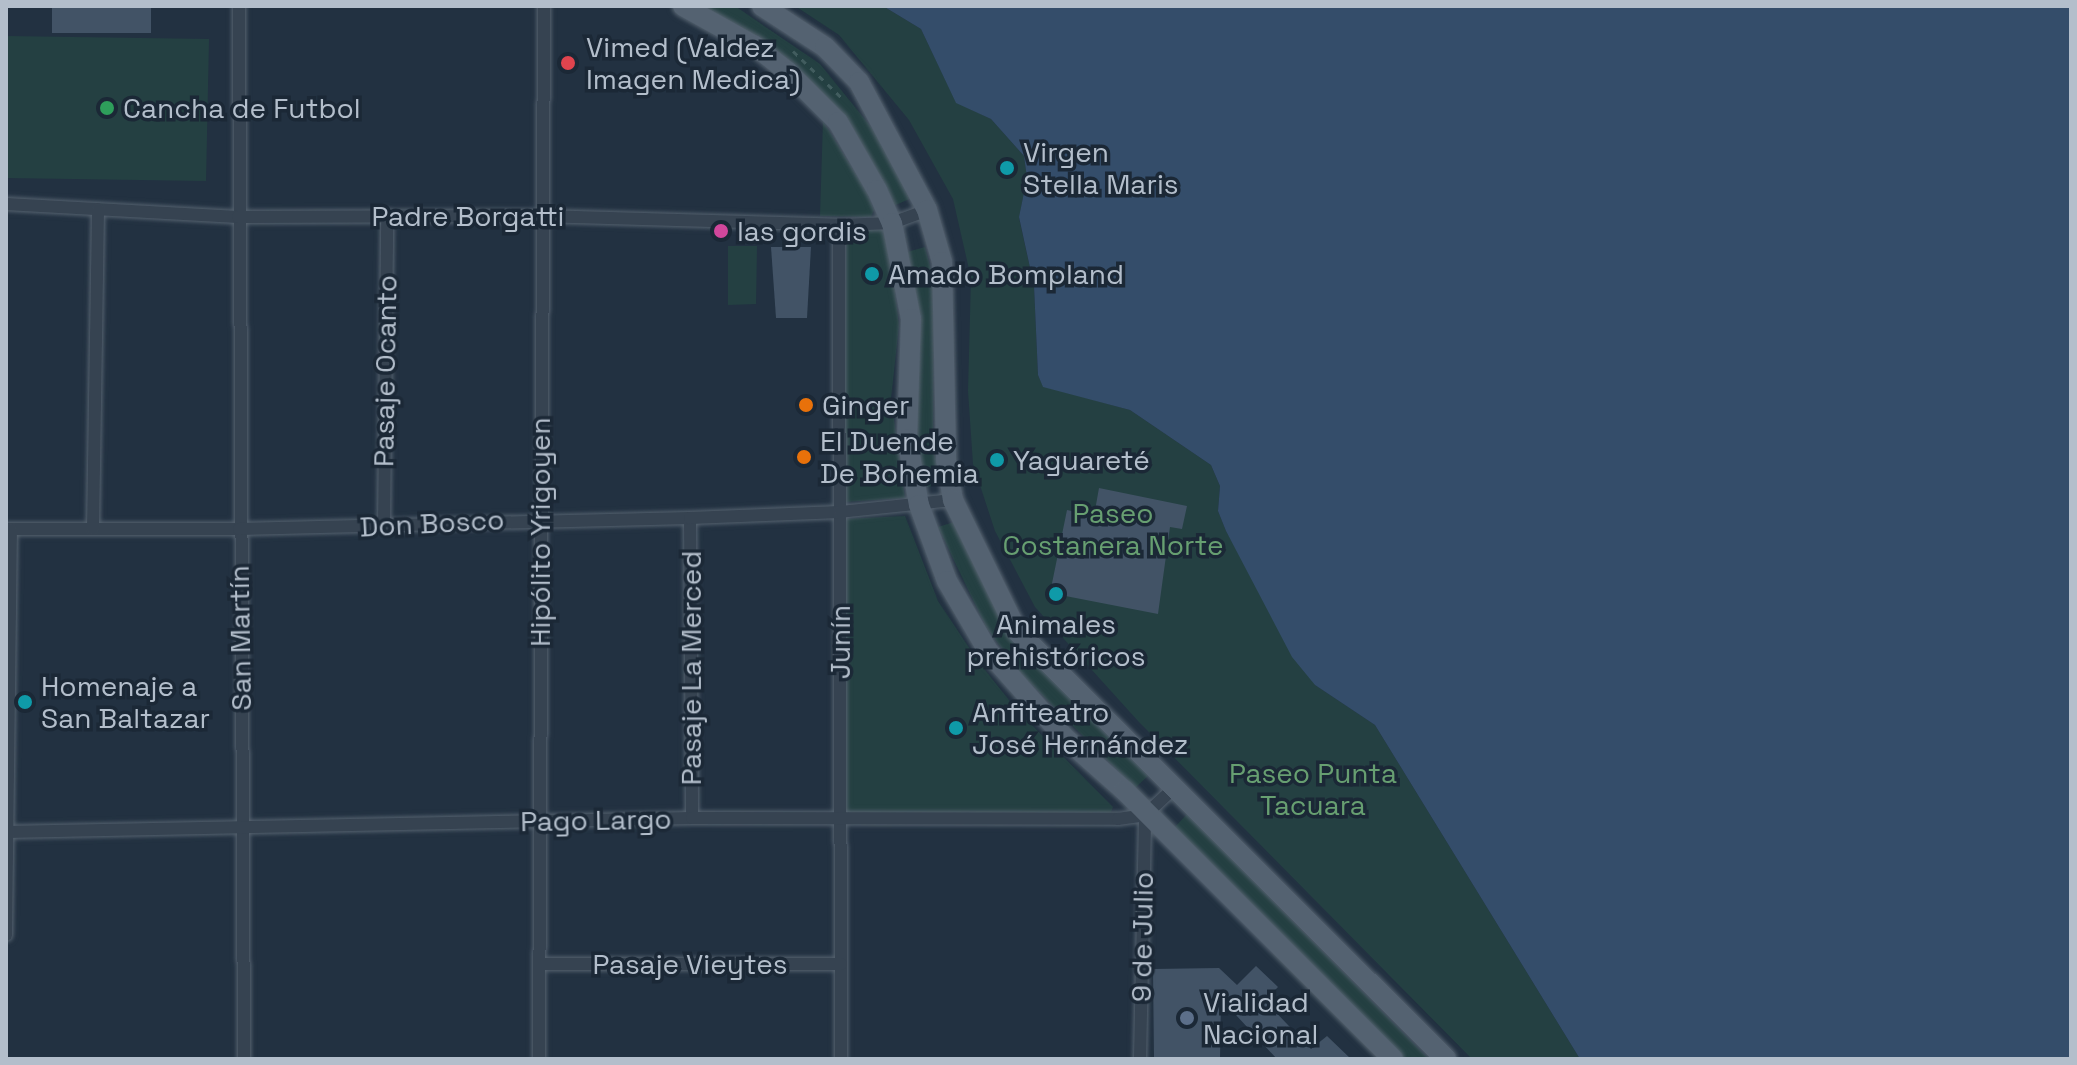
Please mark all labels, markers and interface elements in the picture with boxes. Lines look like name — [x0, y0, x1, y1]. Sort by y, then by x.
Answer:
place label: Vimed (Valdez Imagen Medica) — [586, 30, 800, 96]
marker: Vimed (Valdez Imagen Medica) — [557, 52, 579, 74]
place label: Cancha de Futbol — [123, 91, 361, 125]
marker: Cancha de Futbol — [98, 99, 116, 117]
place label: Virgen Stella Maris — [1023, 135, 1179, 201]
marker: Virgen Stella Maris — [998, 159, 1016, 177]
street label: Padre Borgatti — [372, 199, 564, 233]
place label: las gordis — [737, 214, 867, 248]
marker: las gordis — [712, 222, 730, 240]
place label: Amado Bompland — [888, 257, 1124, 291]
marker: Amado Bompland — [863, 265, 881, 283]
street label: Pasaje Ocanto — [367, 275, 403, 467]
place label: Ginger — [822, 388, 910, 422]
marker: Ginger — [797, 396, 815, 414]
street label: Hipólito Yrigoyen — [523, 417, 557, 647]
place label: El Duende De Bohemia — [820, 424, 979, 490]
place label: Yaguareté — [1013, 443, 1150, 477]
marker: El Duende De Bohemia — [795, 448, 813, 466]
marker: Yaguareté — [988, 451, 1006, 469]
park label: Paseo Costanera Norte — [1002, 496, 1224, 562]
street label: Don Bosco — [359, 502, 505, 544]
street label: Pasaje La Merced — [674, 551, 708, 785]
street label: San Martín — [222, 565, 258, 711]
marker: Animales prehistóricos — [1047, 585, 1065, 603]
street label: Junín — [823, 605, 857, 679]
place label: Animales prehistóricos — [966, 607, 1146, 673]
place label: Homenaje a San Baltazar — [41, 669, 210, 735]
marker: Homenaje a San Baltazar — [16, 693, 34, 711]
place label: Anfiteatro José Hernández — [972, 695, 1188, 761]
marker: Anfiteatro José Hernández — [947, 719, 965, 737]
park label: Paseo Punta Tacuara — [1229, 756, 1397, 822]
street label: Pago Largo — [520, 802, 672, 838]
street label: 9 de Julio — [1124, 872, 1160, 1002]
street label: Pasaje Vieytes — [592, 947, 788, 981]
place label: Vialidad Nacional — [1203, 985, 1318, 1051]
marker: Vialidad Nacional — [1178, 1009, 1196, 1027]

